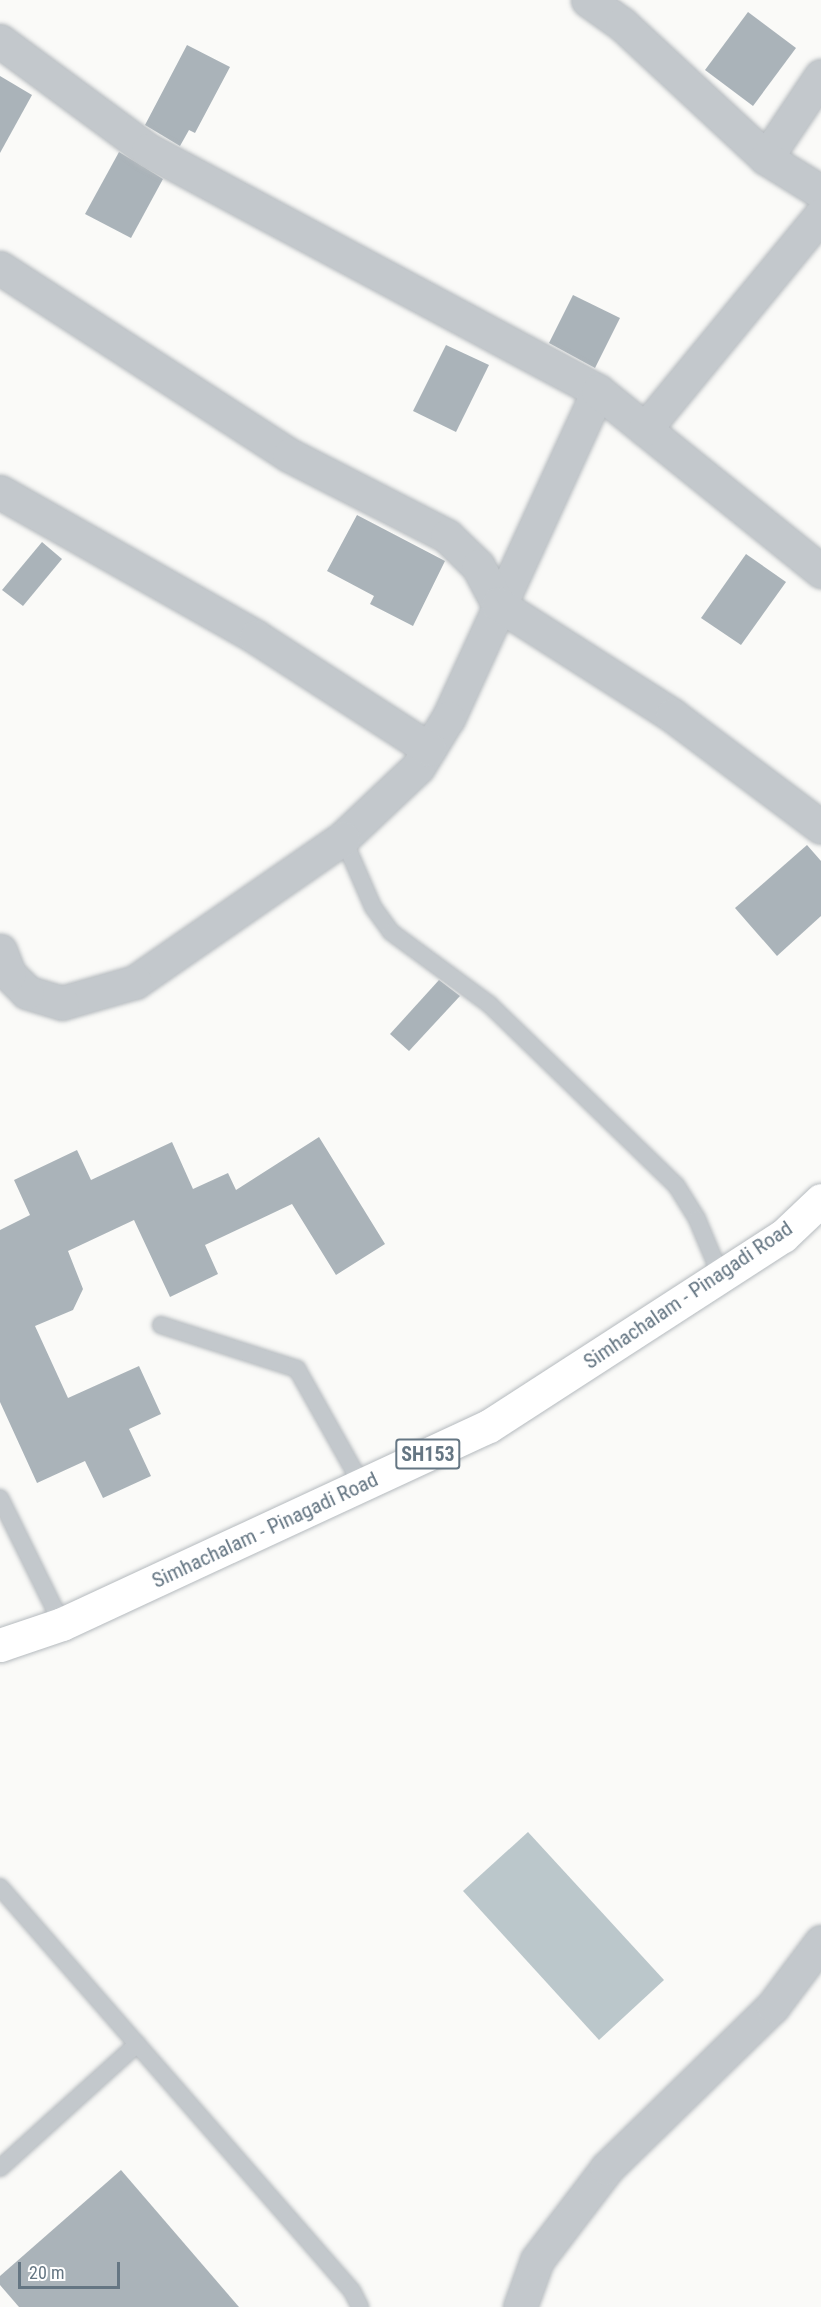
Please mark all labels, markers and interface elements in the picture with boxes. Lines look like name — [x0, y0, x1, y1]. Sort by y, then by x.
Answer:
street label: Simhachalam - Pinagadi Road — [579, 1216, 797, 1374]
road number: SH153 — [395, 1437, 461, 1471]
street label: Simhachalam - Pinagadi Road — [148, 1466, 382, 1594]
scale bar — [21, 2250, 123, 2288]
text: 20 m — [29, 2262, 64, 2283]

